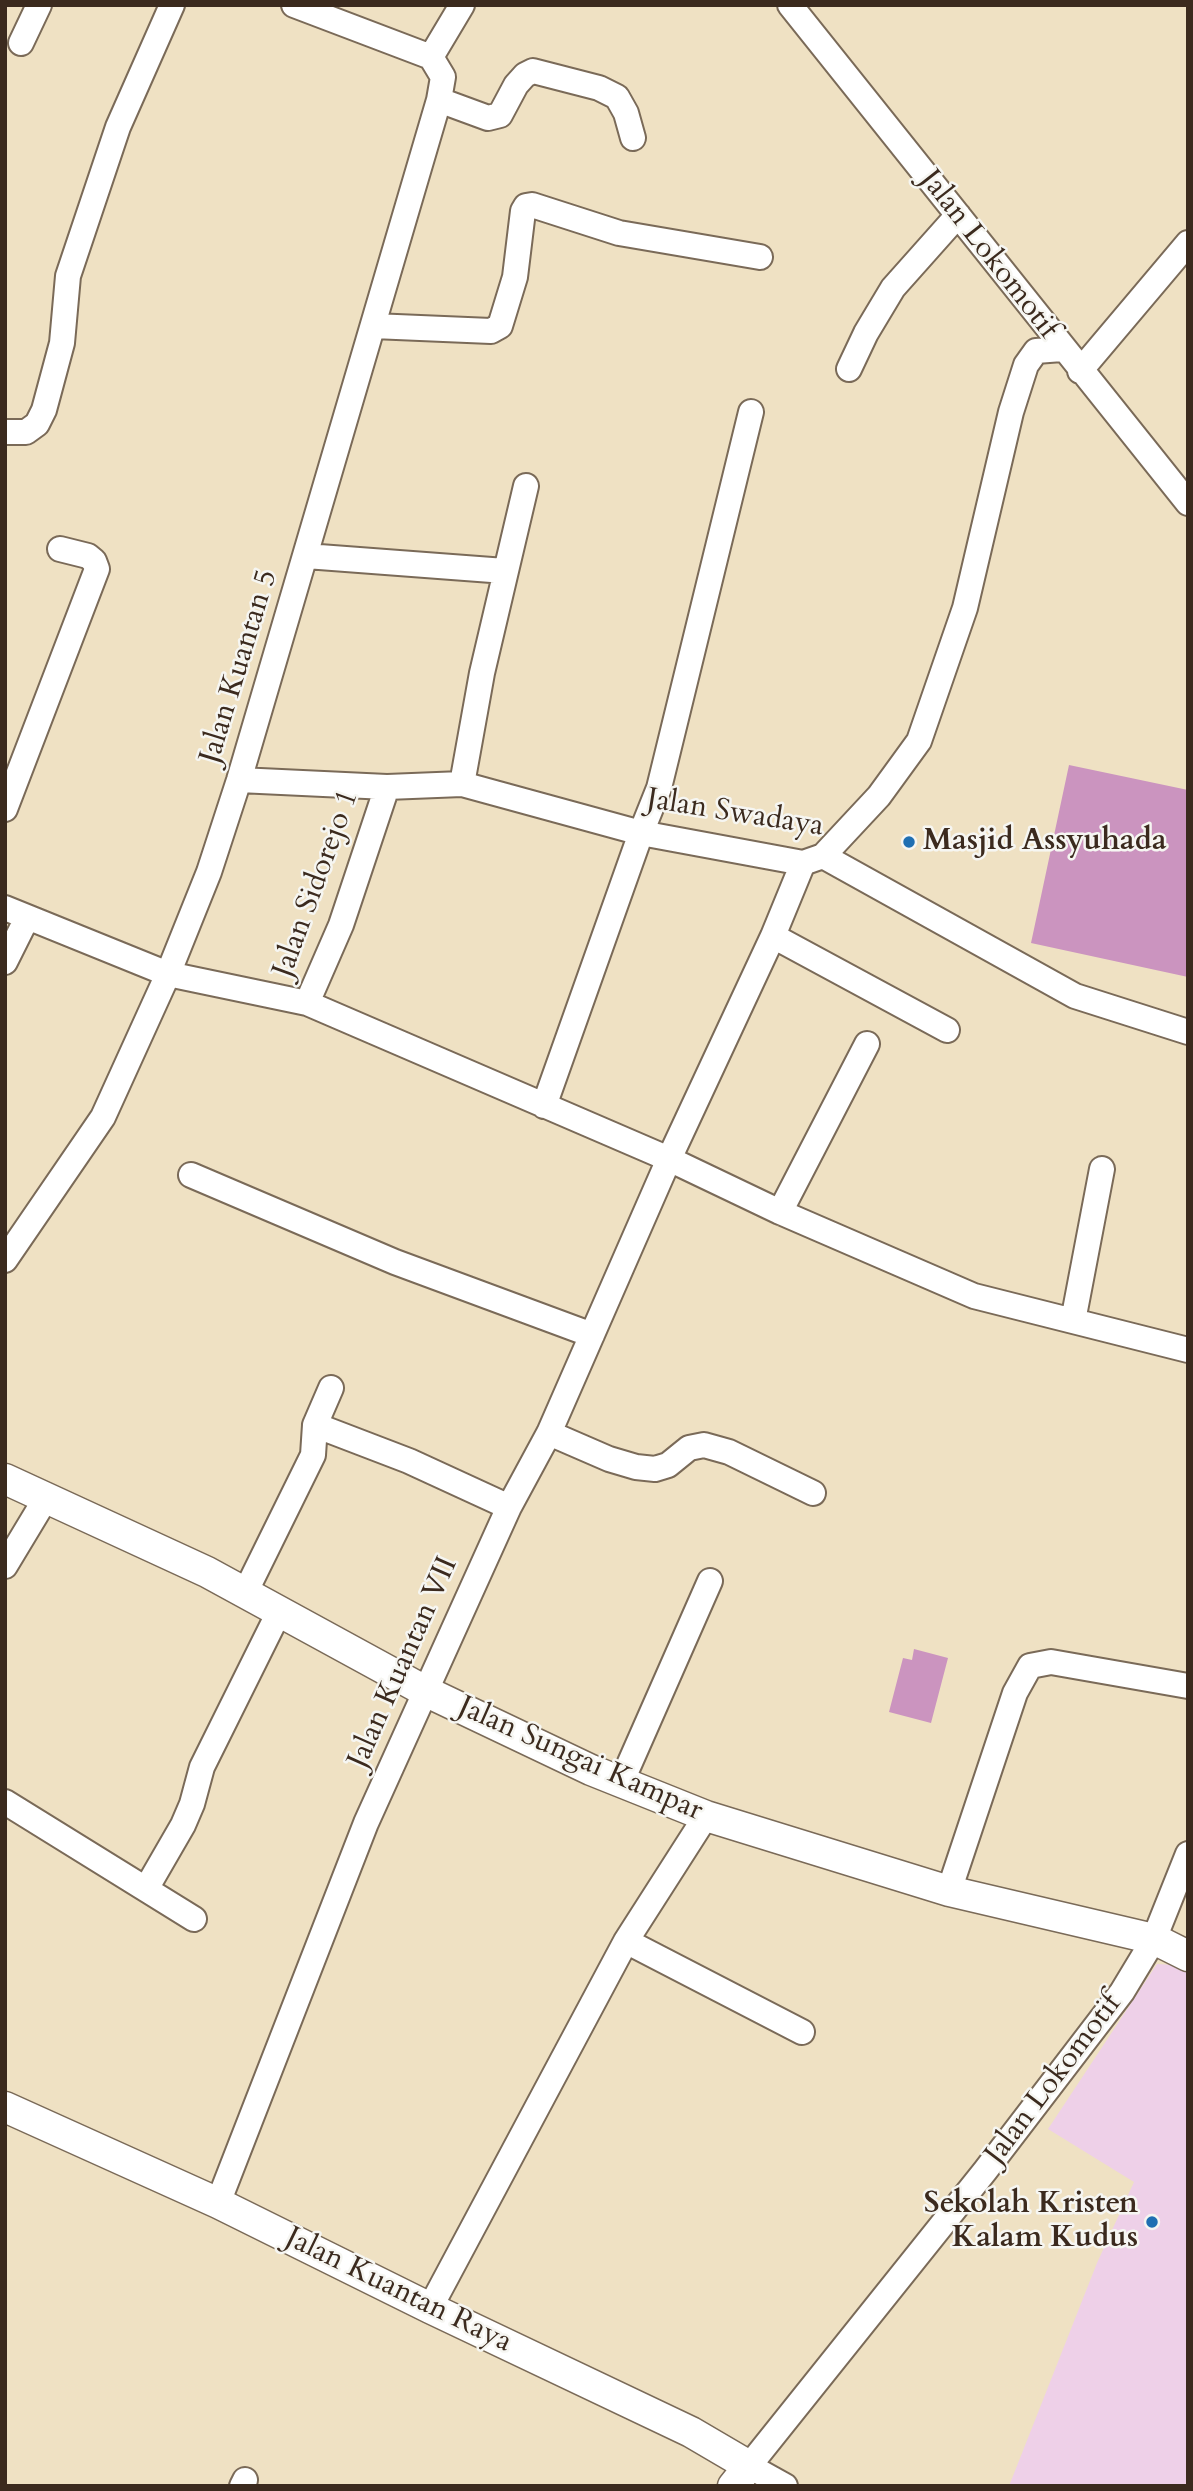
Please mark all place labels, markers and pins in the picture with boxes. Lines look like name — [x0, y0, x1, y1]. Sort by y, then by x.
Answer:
place label: Masjid Assyuhada — [923, 824, 1167, 860]
marker: Masjid Assyuhada — [901, 834, 917, 850]
place label: Sekolah Kristen Kalam Kudus — [924, 2187, 1138, 2258]
marker: Sekolah Kristen Kalam Kudus — [1144, 2214, 1160, 2230]

